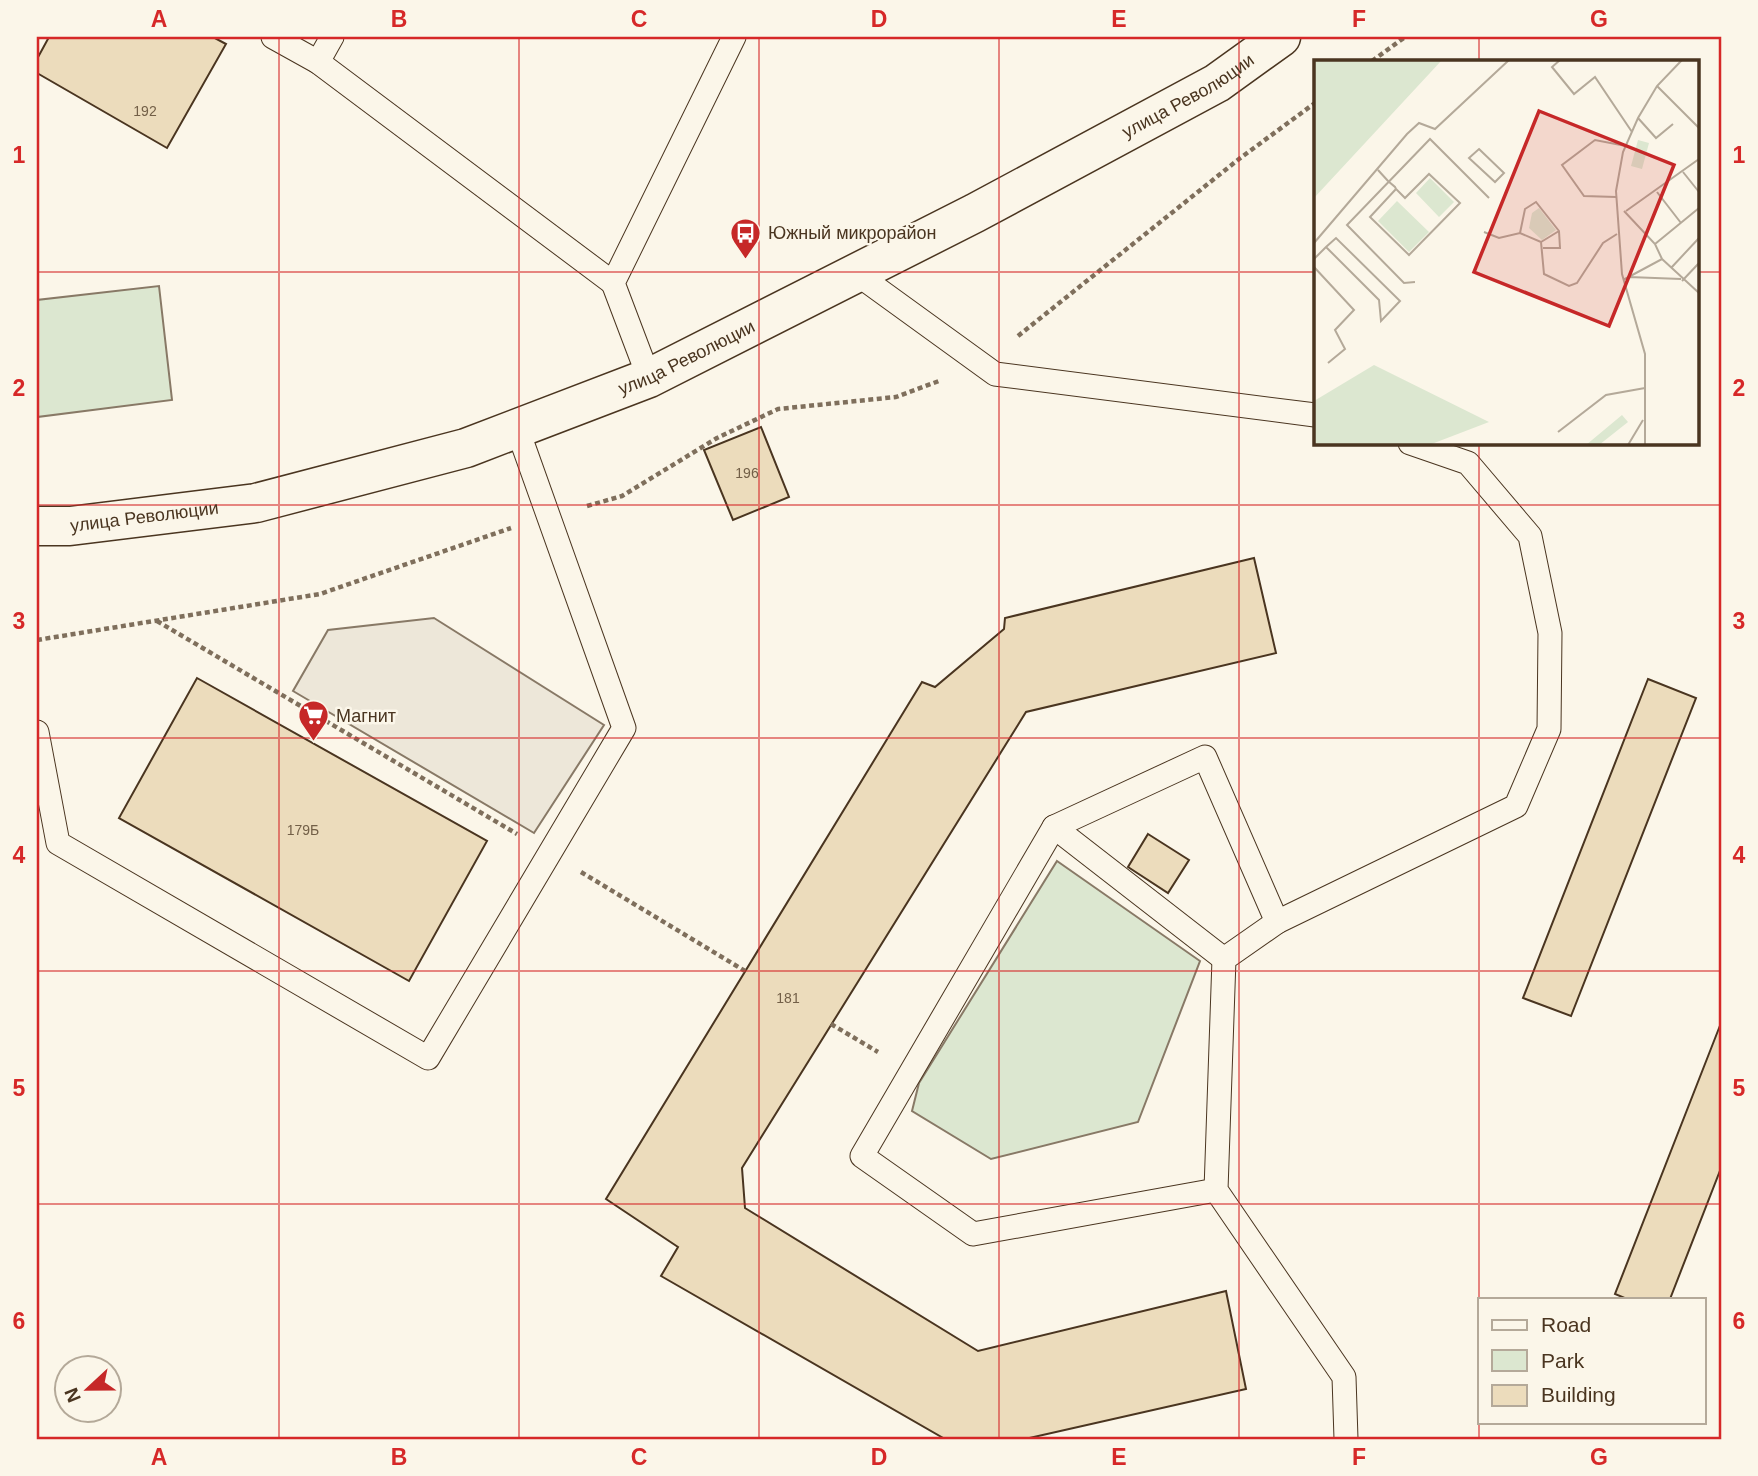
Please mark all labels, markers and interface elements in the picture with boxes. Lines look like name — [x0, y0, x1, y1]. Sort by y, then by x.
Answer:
text: A — [151, 6, 167, 32]
text: B — [391, 6, 407, 32]
text: C — [631, 6, 647, 32]
text: D — [871, 6, 887, 32]
text: E — [1111, 6, 1127, 32]
text: F — [1352, 6, 1366, 32]
text: G — [1590, 6, 1608, 32]
street label: улица Революции — [1119, 50, 1258, 142]
inset map — [1314, 60, 1698, 444]
house number: 192 — [133, 103, 157, 119]
text: 1 — [13, 142, 26, 168]
text: 1 — [1733, 142, 1746, 168]
bus stop icon: Южный микрорайон — [728, 216, 762, 260]
place label: Южный микрорайон — [768, 223, 937, 243]
street label: улица Революции — [616, 316, 758, 399]
text: 2 — [13, 375, 25, 401]
text: 2 — [1733, 375, 1745, 401]
house number: 196 — [735, 465, 759, 481]
street label: улица Революции — [69, 498, 220, 536]
text: 3 — [13, 608, 25, 634]
text: 3 — [1733, 608, 1745, 634]
supermarket icon: Магнит — [296, 699, 330, 743]
place label: Магнит — [336, 706, 396, 726]
house number: 179Б — [287, 822, 319, 838]
text: 4 — [13, 842, 26, 868]
text: 4 — [1733, 842, 1746, 868]
house number: 181 — [776, 990, 800, 1006]
text: 5 — [13, 1075, 26, 1101]
text: 5 — [1733, 1075, 1746, 1101]
legend — [1478, 1298, 1706, 1424]
text: 6 — [13, 1308, 25, 1334]
text: 6 — [1733, 1308, 1745, 1334]
text: Road — [1541, 1313, 1591, 1336]
text: Park — [1541, 1349, 1585, 1372]
north arrow — [52, 1354, 122, 1424]
text: Building — [1541, 1383, 1616, 1406]
text: N — [60, 1385, 85, 1405]
text: A — [151, 1444, 167, 1470]
text: B — [391, 1444, 407, 1470]
text: C — [631, 1444, 647, 1470]
text: D — [871, 1444, 887, 1470]
text: E — [1111, 1444, 1127, 1470]
text: F — [1352, 1444, 1366, 1470]
text: G — [1590, 1444, 1608, 1470]

